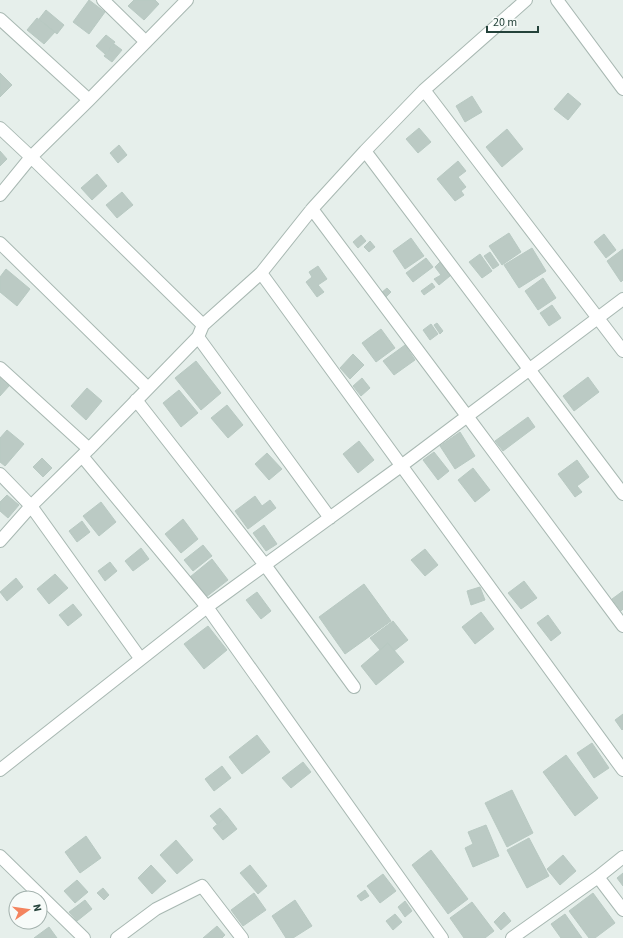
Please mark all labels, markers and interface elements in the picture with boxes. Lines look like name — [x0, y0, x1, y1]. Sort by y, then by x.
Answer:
scale bar — [487, 8, 538, 34]
text: 20 m — [493, 14, 517, 31]
north arrow — [8, 890, 48, 930]
text: N — [29, 903, 45, 913]

